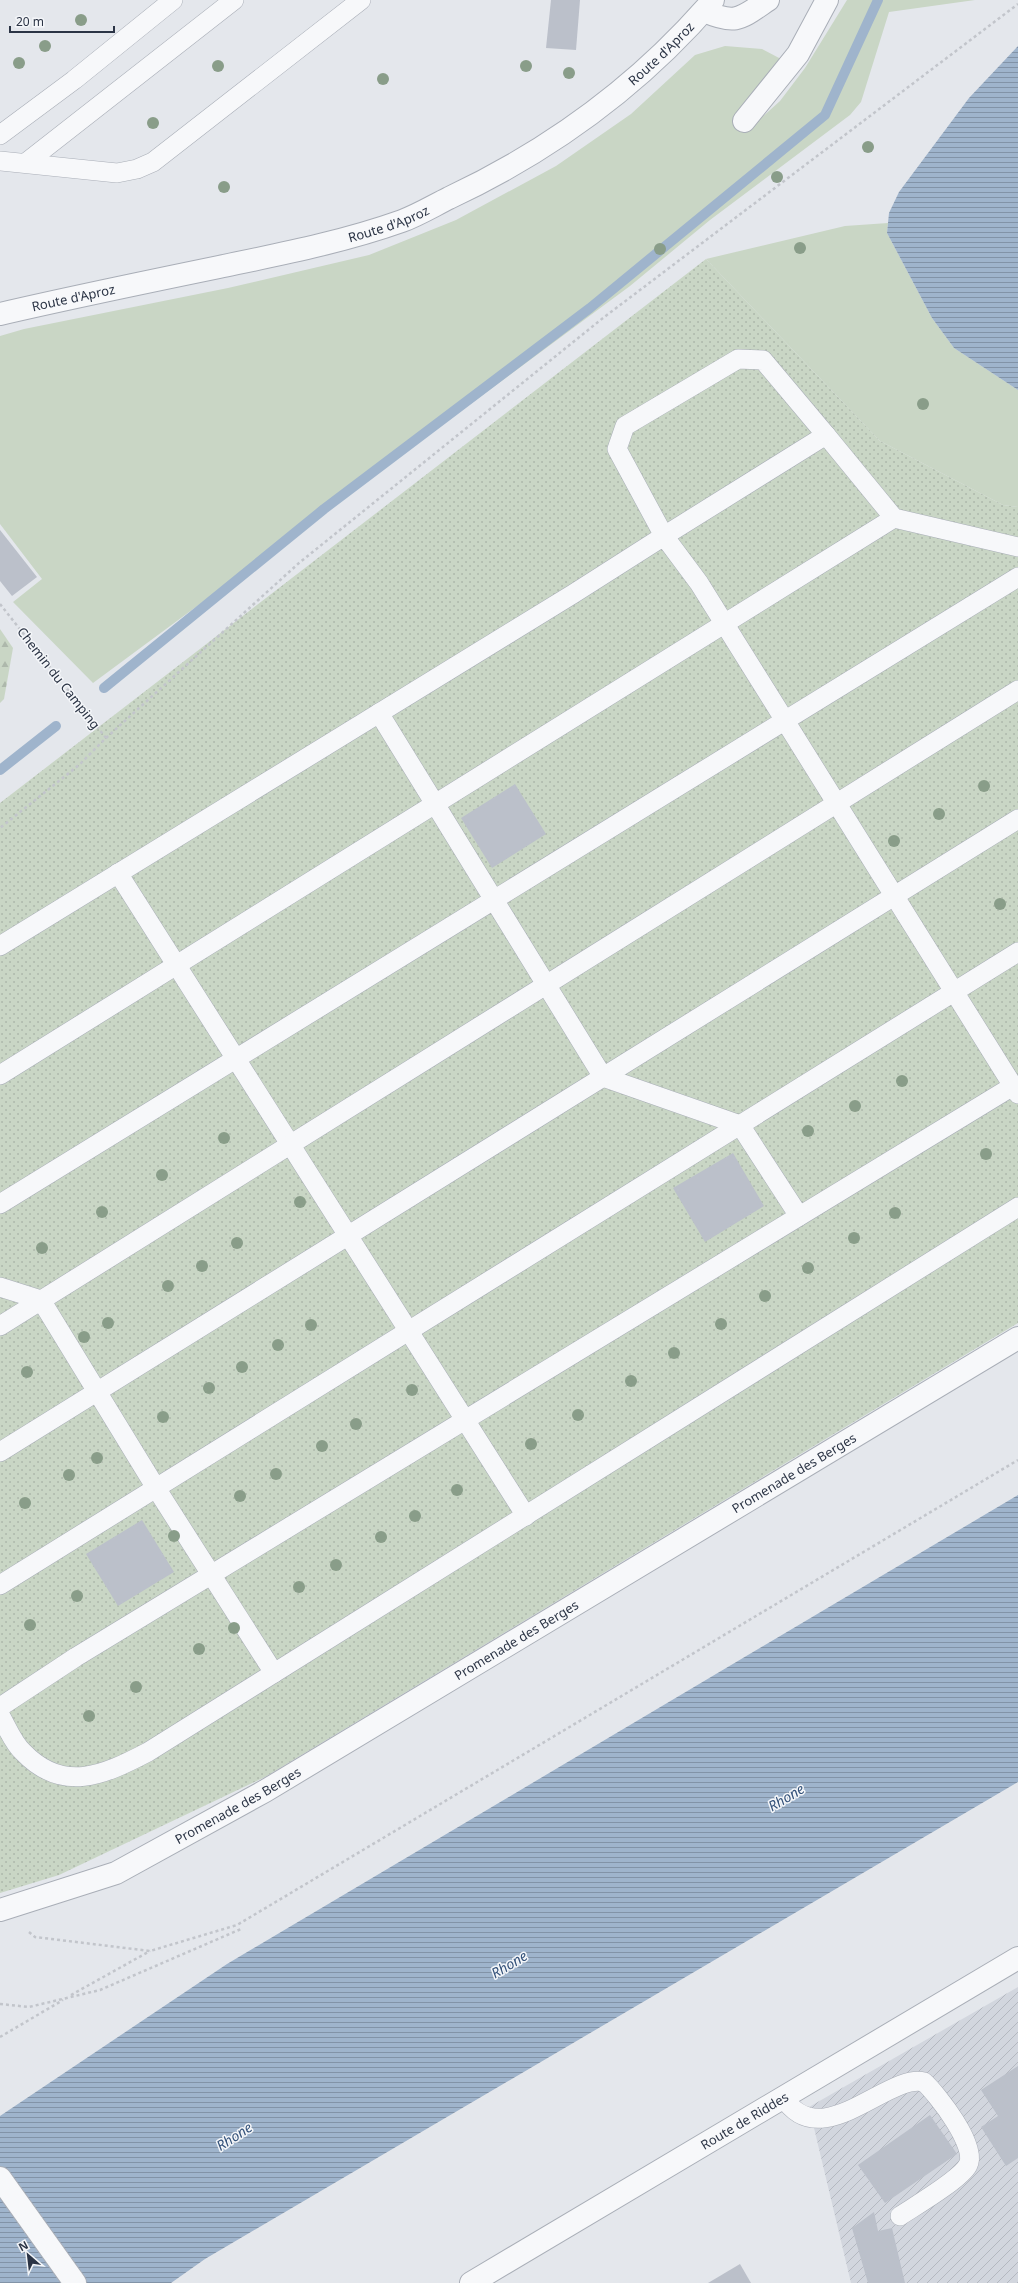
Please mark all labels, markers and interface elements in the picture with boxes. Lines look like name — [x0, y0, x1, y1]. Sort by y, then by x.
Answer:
scale bar — [10, 8, 114, 34]
text: 20 m — [16, 13, 44, 30]
street label: Route d'Aproz — [624, 18, 698, 89]
street label: Route d'Aproz — [346, 201, 432, 246]
street label: Route d'Aproz — [30, 280, 116, 315]
street label: Chemin du Camping — [13, 623, 105, 733]
street label: Promenade des Berges — [728, 1429, 859, 1517]
street label: Promenade des Berges — [451, 1596, 582, 1684]
street label: Promenade des Berges — [171, 1763, 304, 1848]
water label: Rhone — [764, 1779, 808, 1815]
water label: Rhone — [487, 1946, 531, 1982]
street label: Route de Riddes — [697, 2087, 792, 2154]
water label: Rhone — [212, 2117, 256, 2155]
north arrow — [8, 2235, 48, 2275]
text: N — [16, 2237, 31, 2254]

